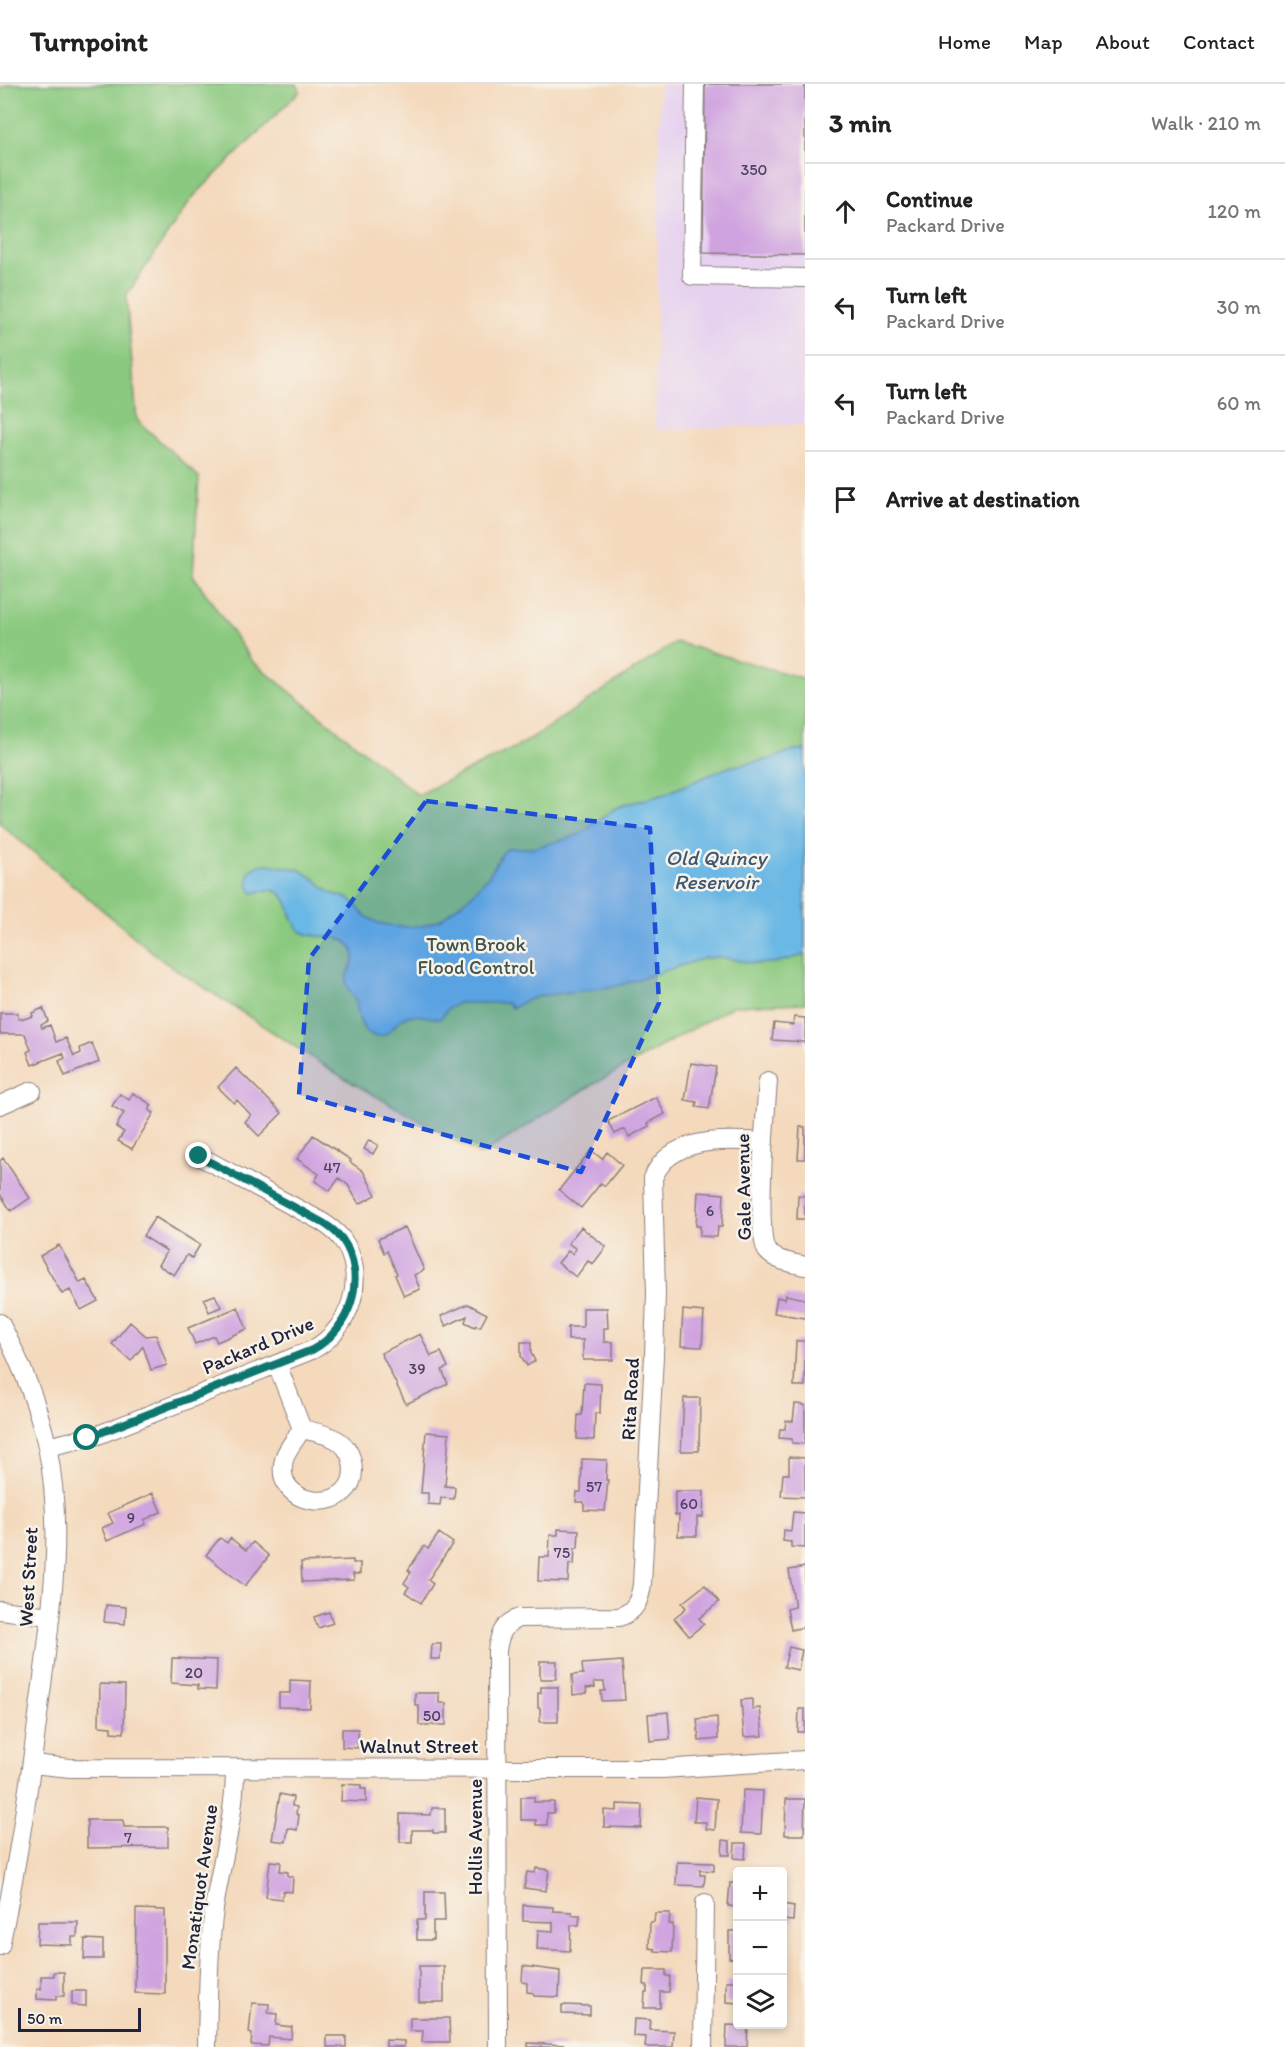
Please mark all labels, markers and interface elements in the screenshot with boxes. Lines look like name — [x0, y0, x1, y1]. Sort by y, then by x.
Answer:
text: Turnpoint — [30, 24, 148, 58]
text: Home — [938, 29, 991, 54]
text: Map — [1024, 29, 1063, 54]
text: About — [1096, 29, 1150, 54]
text: Contact — [1183, 29, 1255, 54]
text: 3 min — [829, 107, 891, 139]
text: Walk · 210 m — [1151, 111, 1261, 135]
house number: 350 — [741, 160, 767, 179]
text: Continue — [886, 186, 973, 213]
icon: ahead — [829, 195, 862, 228]
text: 120 m — [1208, 199, 1261, 223]
text: Packard Drive — [886, 213, 1005, 237]
text: Turn left — [886, 282, 967, 309]
icon: left — [829, 291, 862, 324]
text: 30 m — [1216, 295, 1261, 319]
text: Packard Drive — [886, 309, 1005, 333]
text: Turn left — [886, 378, 967, 405]
icon: left — [829, 387, 862, 420]
text: 60 m — [1217, 391, 1261, 415]
text: Packard Drive — [886, 405, 1005, 429]
icon: arrive — [829, 483, 862, 516]
text: Arrive at destination — [886, 486, 1080, 513]
water label: Old Quincy Reservoir — [666, 845, 769, 894]
park label: Town Brook Flood Control — [418, 932, 535, 979]
street label: Gale Avenue — [730, 1133, 756, 1241]
route end — [185, 1142, 211, 1168]
house number: 47 — [323, 1158, 341, 1177]
house number: 6 — [706, 1201, 714, 1220]
street label: Packard Drive — [199, 1311, 317, 1379]
street label: Rita Road — [616, 1357, 644, 1441]
house number: 39 — [408, 1359, 426, 1378]
route start — [73, 1424, 99, 1450]
house number: 57 — [586, 1477, 602, 1496]
house number: 60 — [680, 1494, 698, 1513]
house number: 9 — [127, 1508, 135, 1527]
street label: West Street — [13, 1526, 43, 1628]
house number: 75 — [554, 1543, 570, 1562]
house number: 20 — [185, 1663, 203, 1682]
house number: 50 — [423, 1706, 441, 1725]
street label: Walnut Street — [359, 1734, 479, 1758]
street label: Hollis Avenue — [463, 1779, 487, 1895]
street label: Monatiquot Avenue — [176, 1803, 222, 1971]
house number: 7 — [124, 1828, 132, 1847]
map controls — [733, 1867, 787, 2029]
button: + — [733, 1867, 787, 1921]
button: − — [733, 1921, 787, 1975]
button: layers — [733, 1975, 787, 2029]
scale bar — [18, 2005, 141, 2032]
text: 50 m — [27, 2009, 62, 2028]

